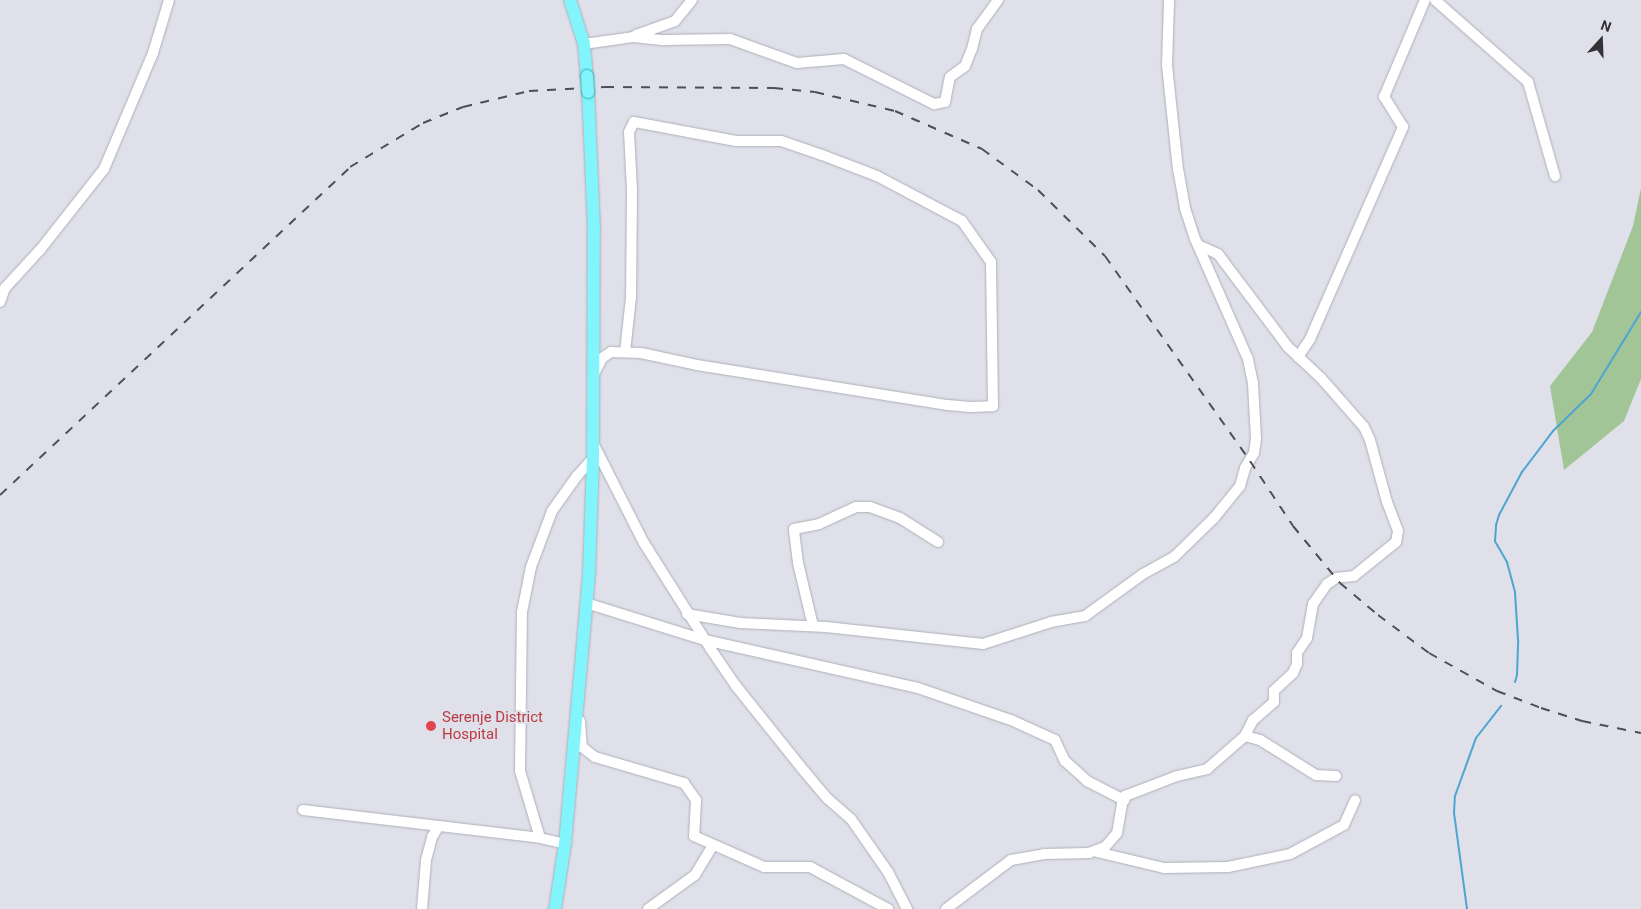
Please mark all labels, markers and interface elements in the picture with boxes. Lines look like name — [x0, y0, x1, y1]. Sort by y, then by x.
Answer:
north arrow — [1576, 15, 1626, 65]
text: N — [1599, 17, 1614, 35]
place label: Serenje District Hospital — [442, 708, 543, 743]
marker: Serenje District Hospital — [424, 719, 438, 733]

